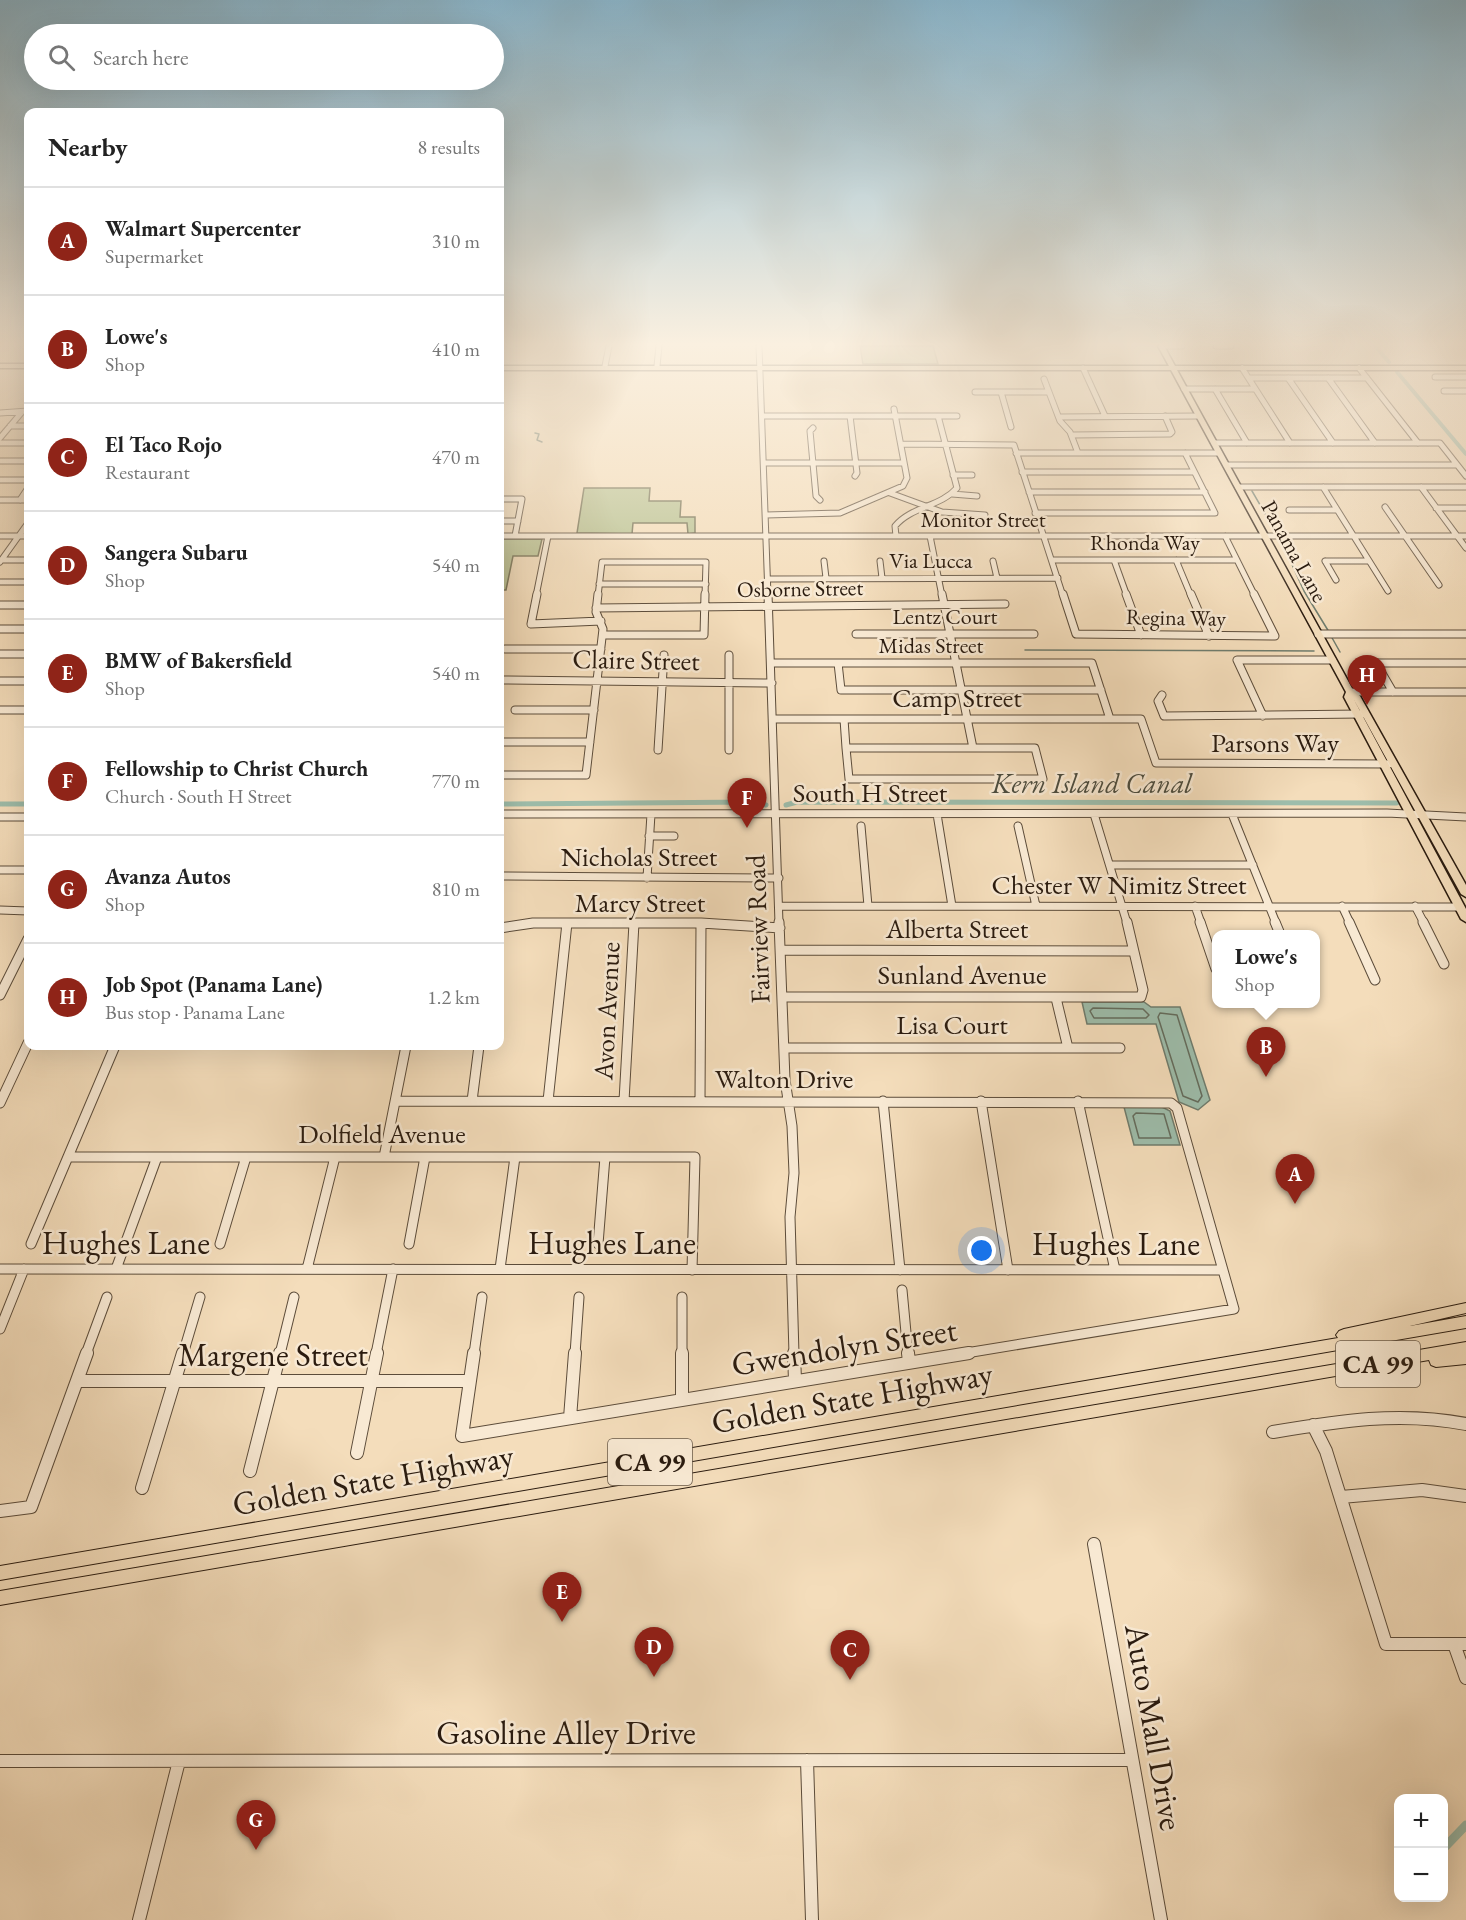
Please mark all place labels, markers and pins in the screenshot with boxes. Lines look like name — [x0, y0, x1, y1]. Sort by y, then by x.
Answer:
pin: H — [1348, 656, 1386, 705]
pin: F — [728, 778, 766, 828]
pin: B — [1246, 1028, 1286, 1077]
pin: A — [1276, 1154, 1314, 1204]
pin: E — [542, 1572, 582, 1622]
pin: D — [634, 1628, 674, 1677]
pin: C — [830, 1630, 870, 1680]
pin: G — [236, 1800, 276, 1850]

